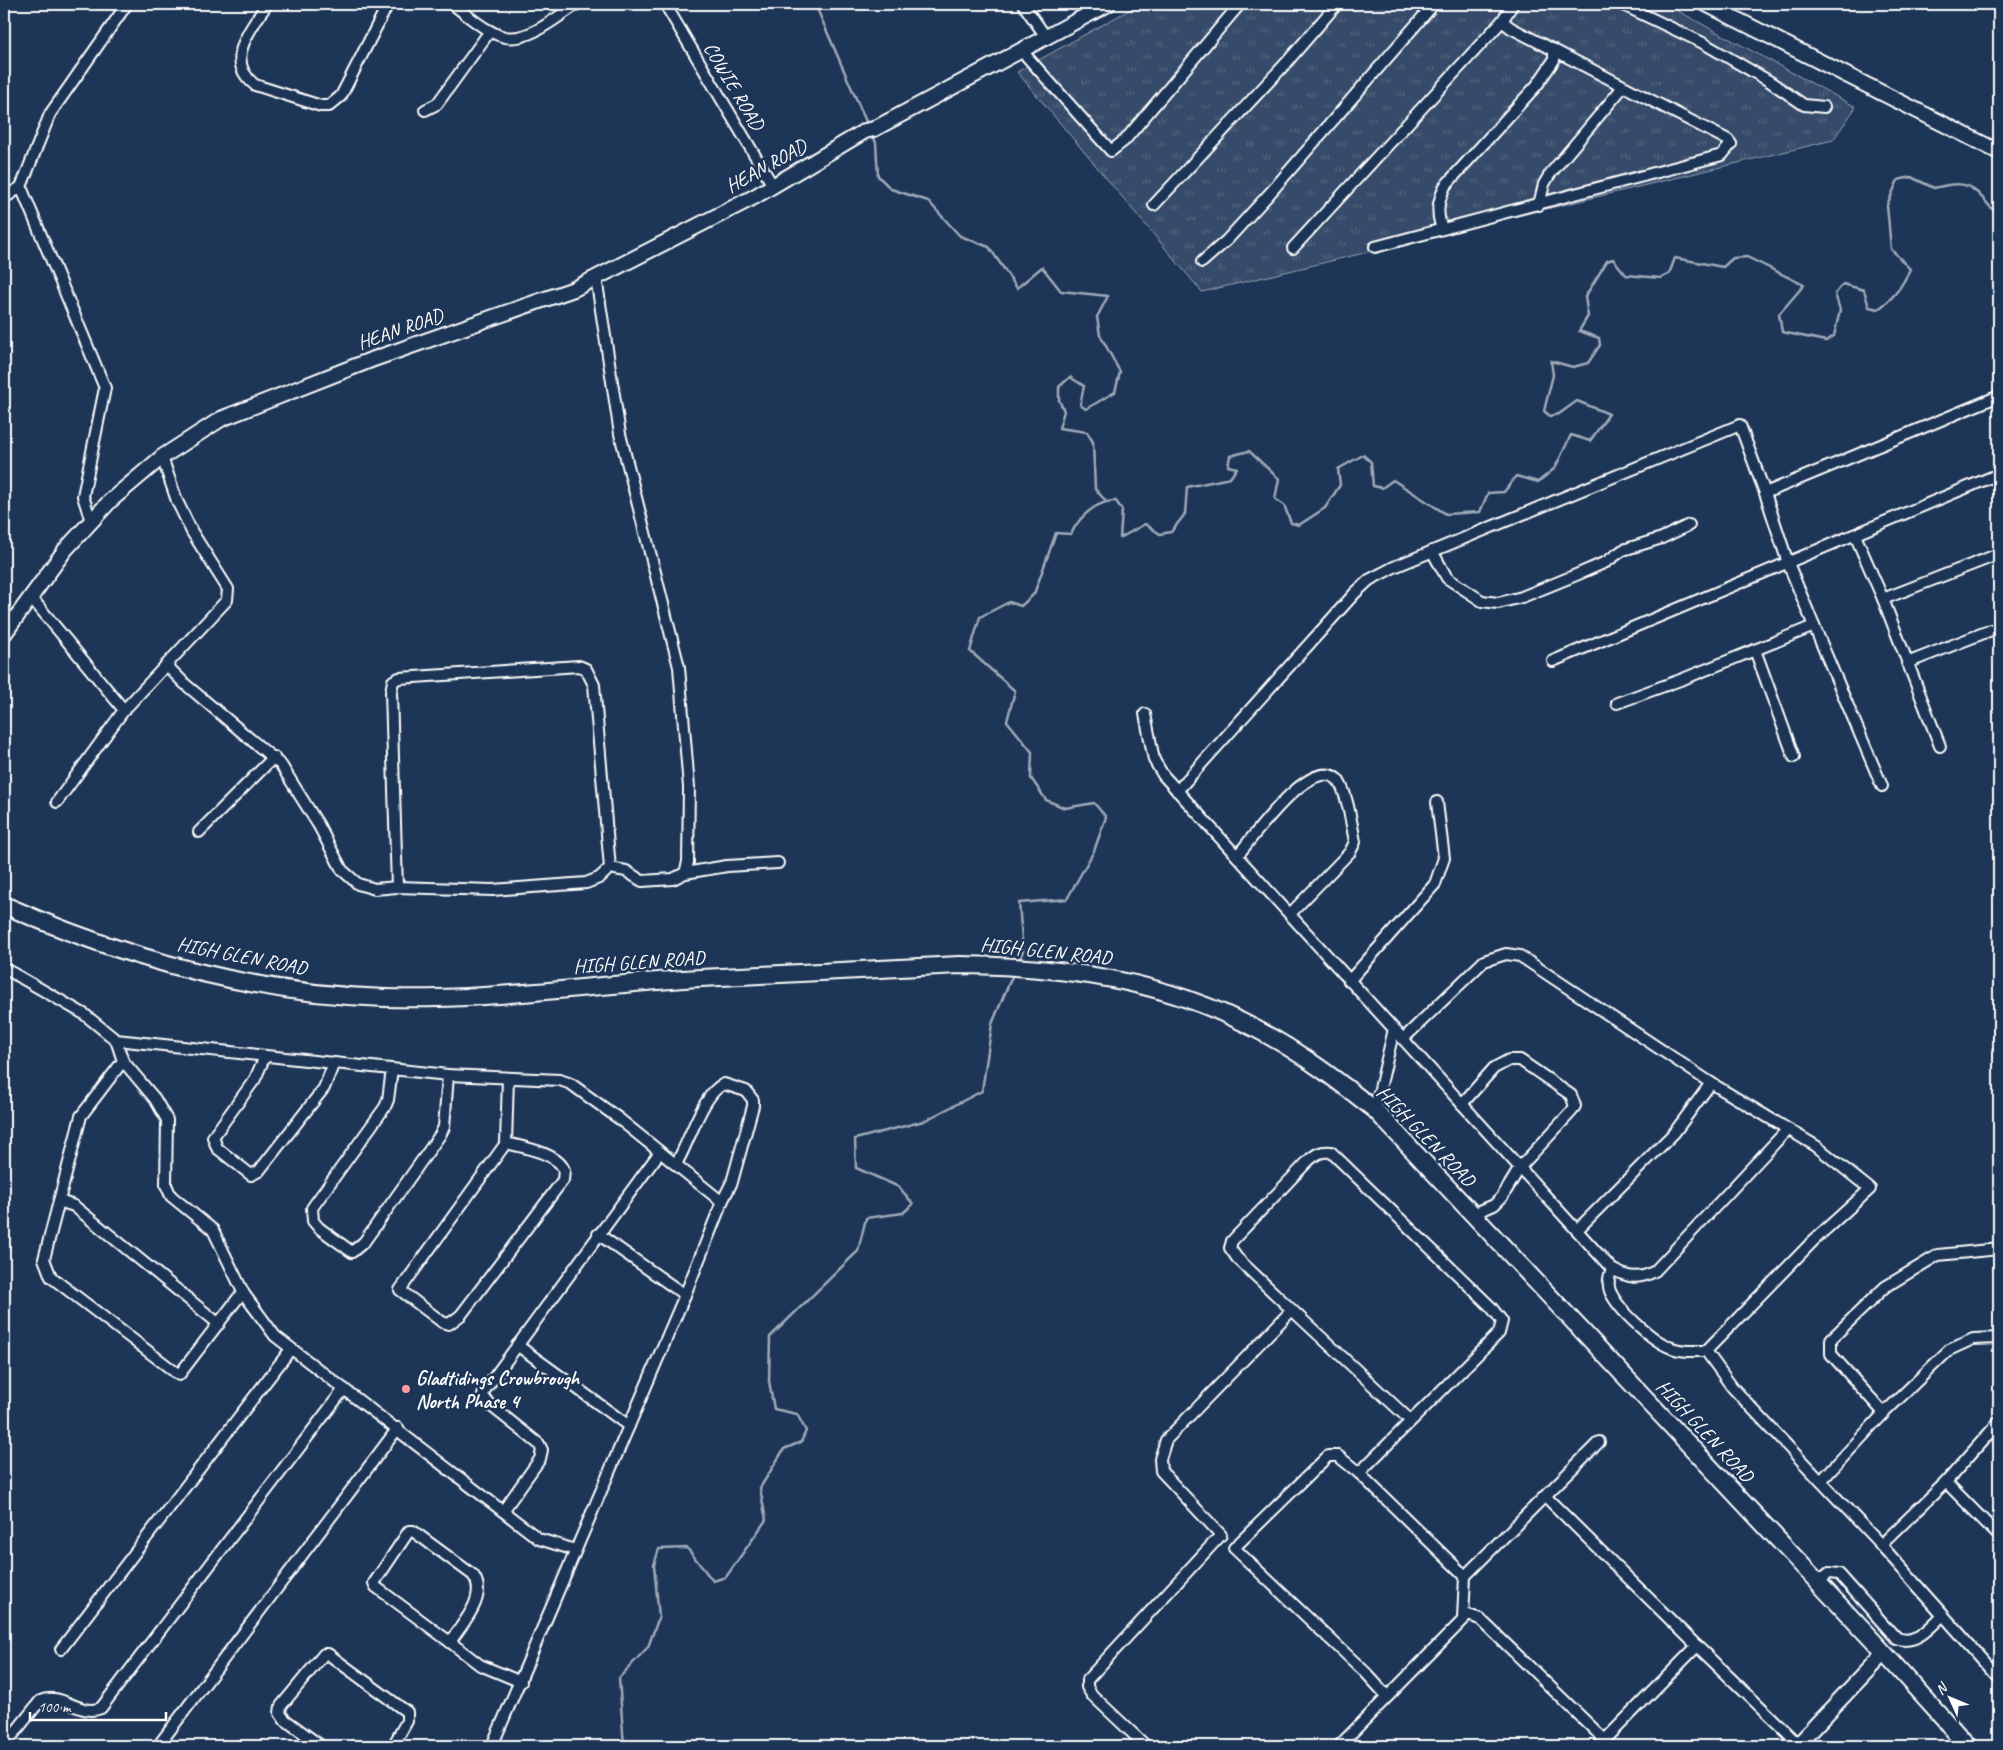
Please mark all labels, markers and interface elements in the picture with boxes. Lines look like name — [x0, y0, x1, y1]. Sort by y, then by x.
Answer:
street label: COWIE ROAD — [698, 37, 771, 136]
street label: HEAN ROAD — [721, 133, 812, 198]
street label: HEAN ROAD — [354, 302, 447, 355]
street label: HIGH GLEN ROAD — [175, 931, 310, 981]
street label: HIGH GLEN ROAD — [979, 932, 1114, 970]
street label: HIGH GLEN ROAD — [572, 945, 707, 979]
street label: HIGH GLEN ROAD — [1371, 1080, 1482, 1193]
place label: Gladtidings Crowbrough North Phase 4 — [416, 1366, 581, 1414]
street label: HIGH GLEN ROAD — [1651, 1374, 1760, 1489]
marker: Gladtidings Crowbrough North Phase 4 — [400, 1383, 412, 1395]
north arrow — [1926, 1672, 1976, 1722]
text: N — [1932, 1679, 1952, 1698]
scale bar — [30, 1690, 166, 1722]
text: 100 m — [38, 1698, 72, 1717]

